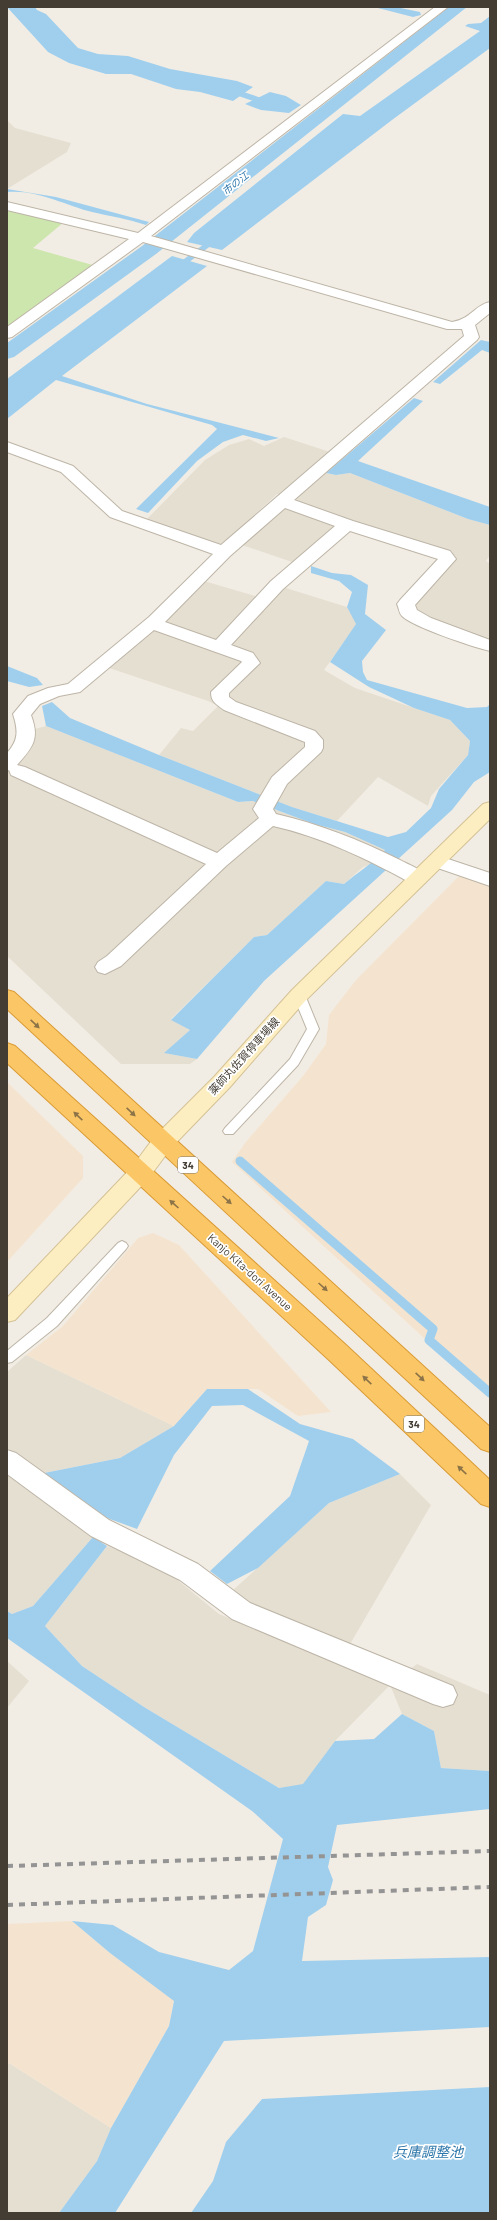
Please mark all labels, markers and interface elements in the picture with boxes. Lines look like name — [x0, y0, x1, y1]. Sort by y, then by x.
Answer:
water label: 市の江 — [219, 168, 251, 197]
street label: 薬師丸佐賀停車場線 — [206, 1015, 282, 1097]
one-way arrow — [31, 1019, 40, 1028]
one-way arrow — [126, 1107, 136, 1117]
one-way arrow — [73, 1111, 83, 1121]
road number: 34 — [178, 1157, 198, 1173]
one-way arrow — [222, 1195, 232, 1205]
one-way arrow — [169, 1199, 179, 1208]
street label: Kanjo Kita-dori Avenue — [206, 1230, 295, 1313]
one-way arrow — [318, 1283, 328, 1292]
one-way arrow — [415, 1372, 425, 1382]
one-way arrow — [362, 1375, 372, 1385]
road number: 34 — [404, 1416, 424, 1432]
one-way arrow — [457, 1465, 467, 1474]
water label: 兵庫調整池 — [393, 2143, 465, 2160]

